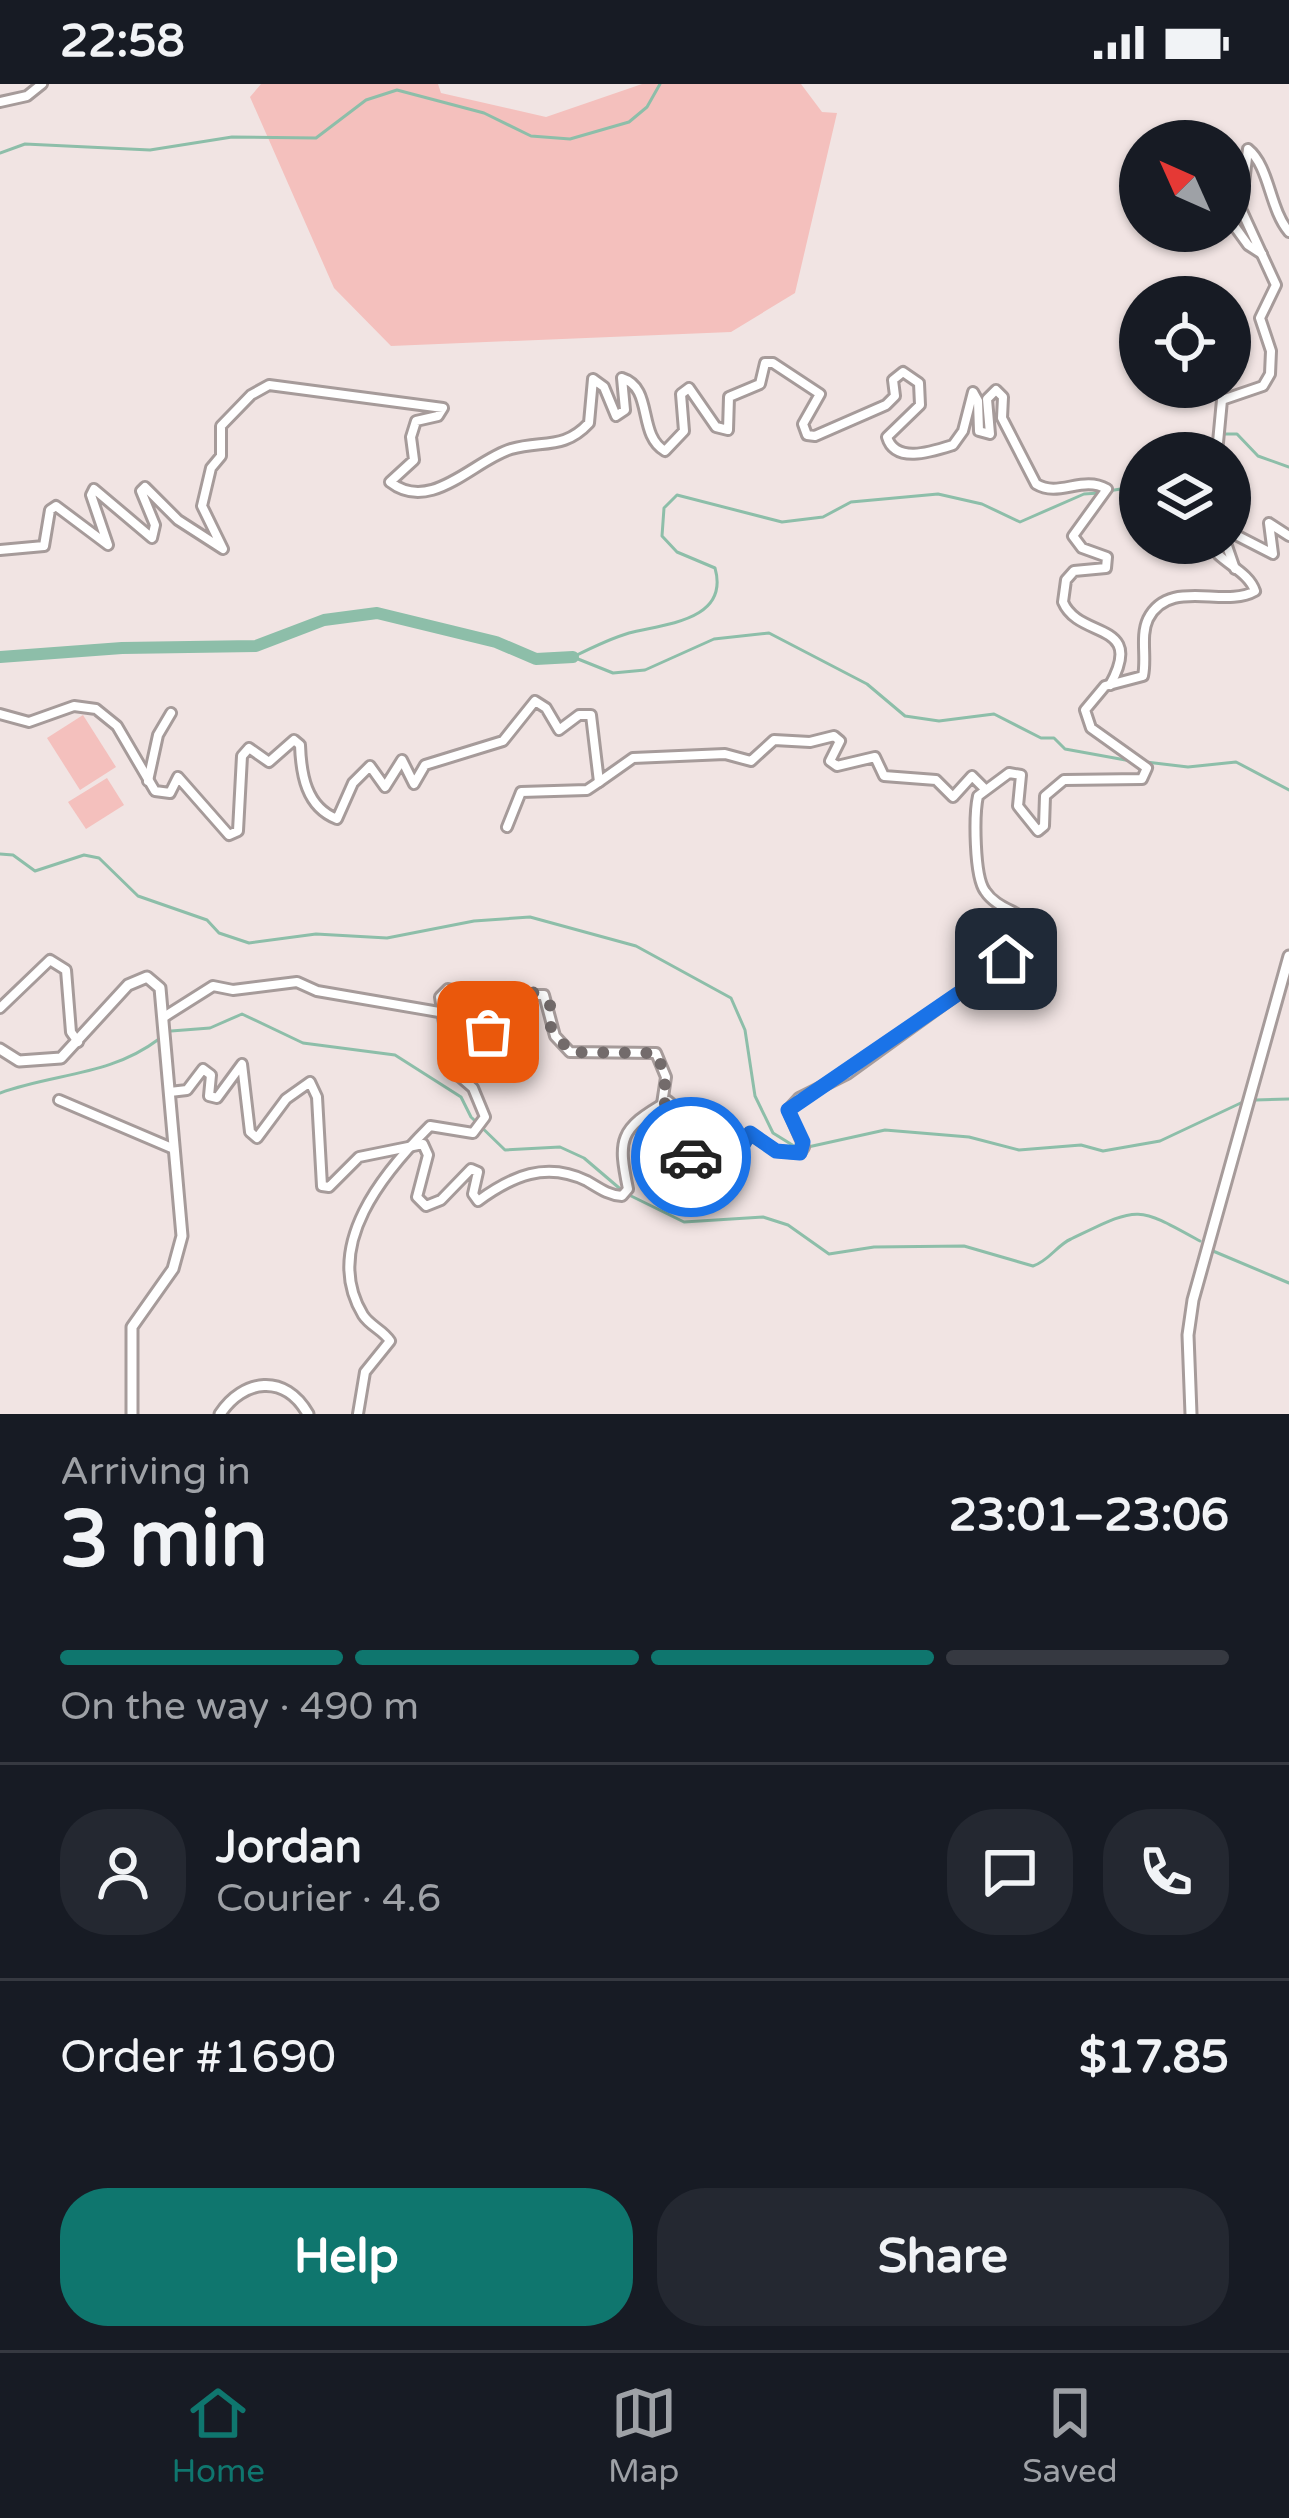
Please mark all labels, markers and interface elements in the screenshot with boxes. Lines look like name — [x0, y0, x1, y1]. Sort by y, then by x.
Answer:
text: 22:58 — [60, 15, 185, 69]
north arrow — [1119, 120, 1251, 252]
map controls — [1119, 120, 1251, 564]
button: locate — [1119, 276, 1251, 408]
button: layers — [1119, 432, 1251, 564]
pin — [955, 908, 1057, 1010]
icon: home — [973, 926, 1039, 992]
pin — [437, 981, 539, 1083]
icon: bag — [455, 999, 521, 1065]
courier — [631, 1097, 751, 1217]
icon: car — [658, 1124, 724, 1190]
text: Arriving in — [60, 1448, 251, 1495]
text: 23:01–23:06 — [949, 1489, 1229, 1543]
text: 3 min — [60, 1493, 268, 1587]
text: On the way · 490 m — [60, 1683, 419, 1730]
button: person — [60, 1809, 186, 1935]
button: chat — [947, 1809, 1073, 1935]
button: phone — [1103, 1809, 1229, 1935]
text: Jordan — [216, 1821, 362, 1875]
text: Courier · 4.6 — [216, 1875, 441, 1922]
text: Order #1690 — [60, 2031, 336, 2085]
text: $17.85 — [1079, 2031, 1229, 2085]
button: Help — [60, 2188, 633, 2326]
button: Share — [657, 2188, 1229, 2326]
tab: Home — [171, 2380, 265, 2491]
tab: Map — [608, 2380, 679, 2491]
tab: Saved — [1022, 2380, 1118, 2491]

